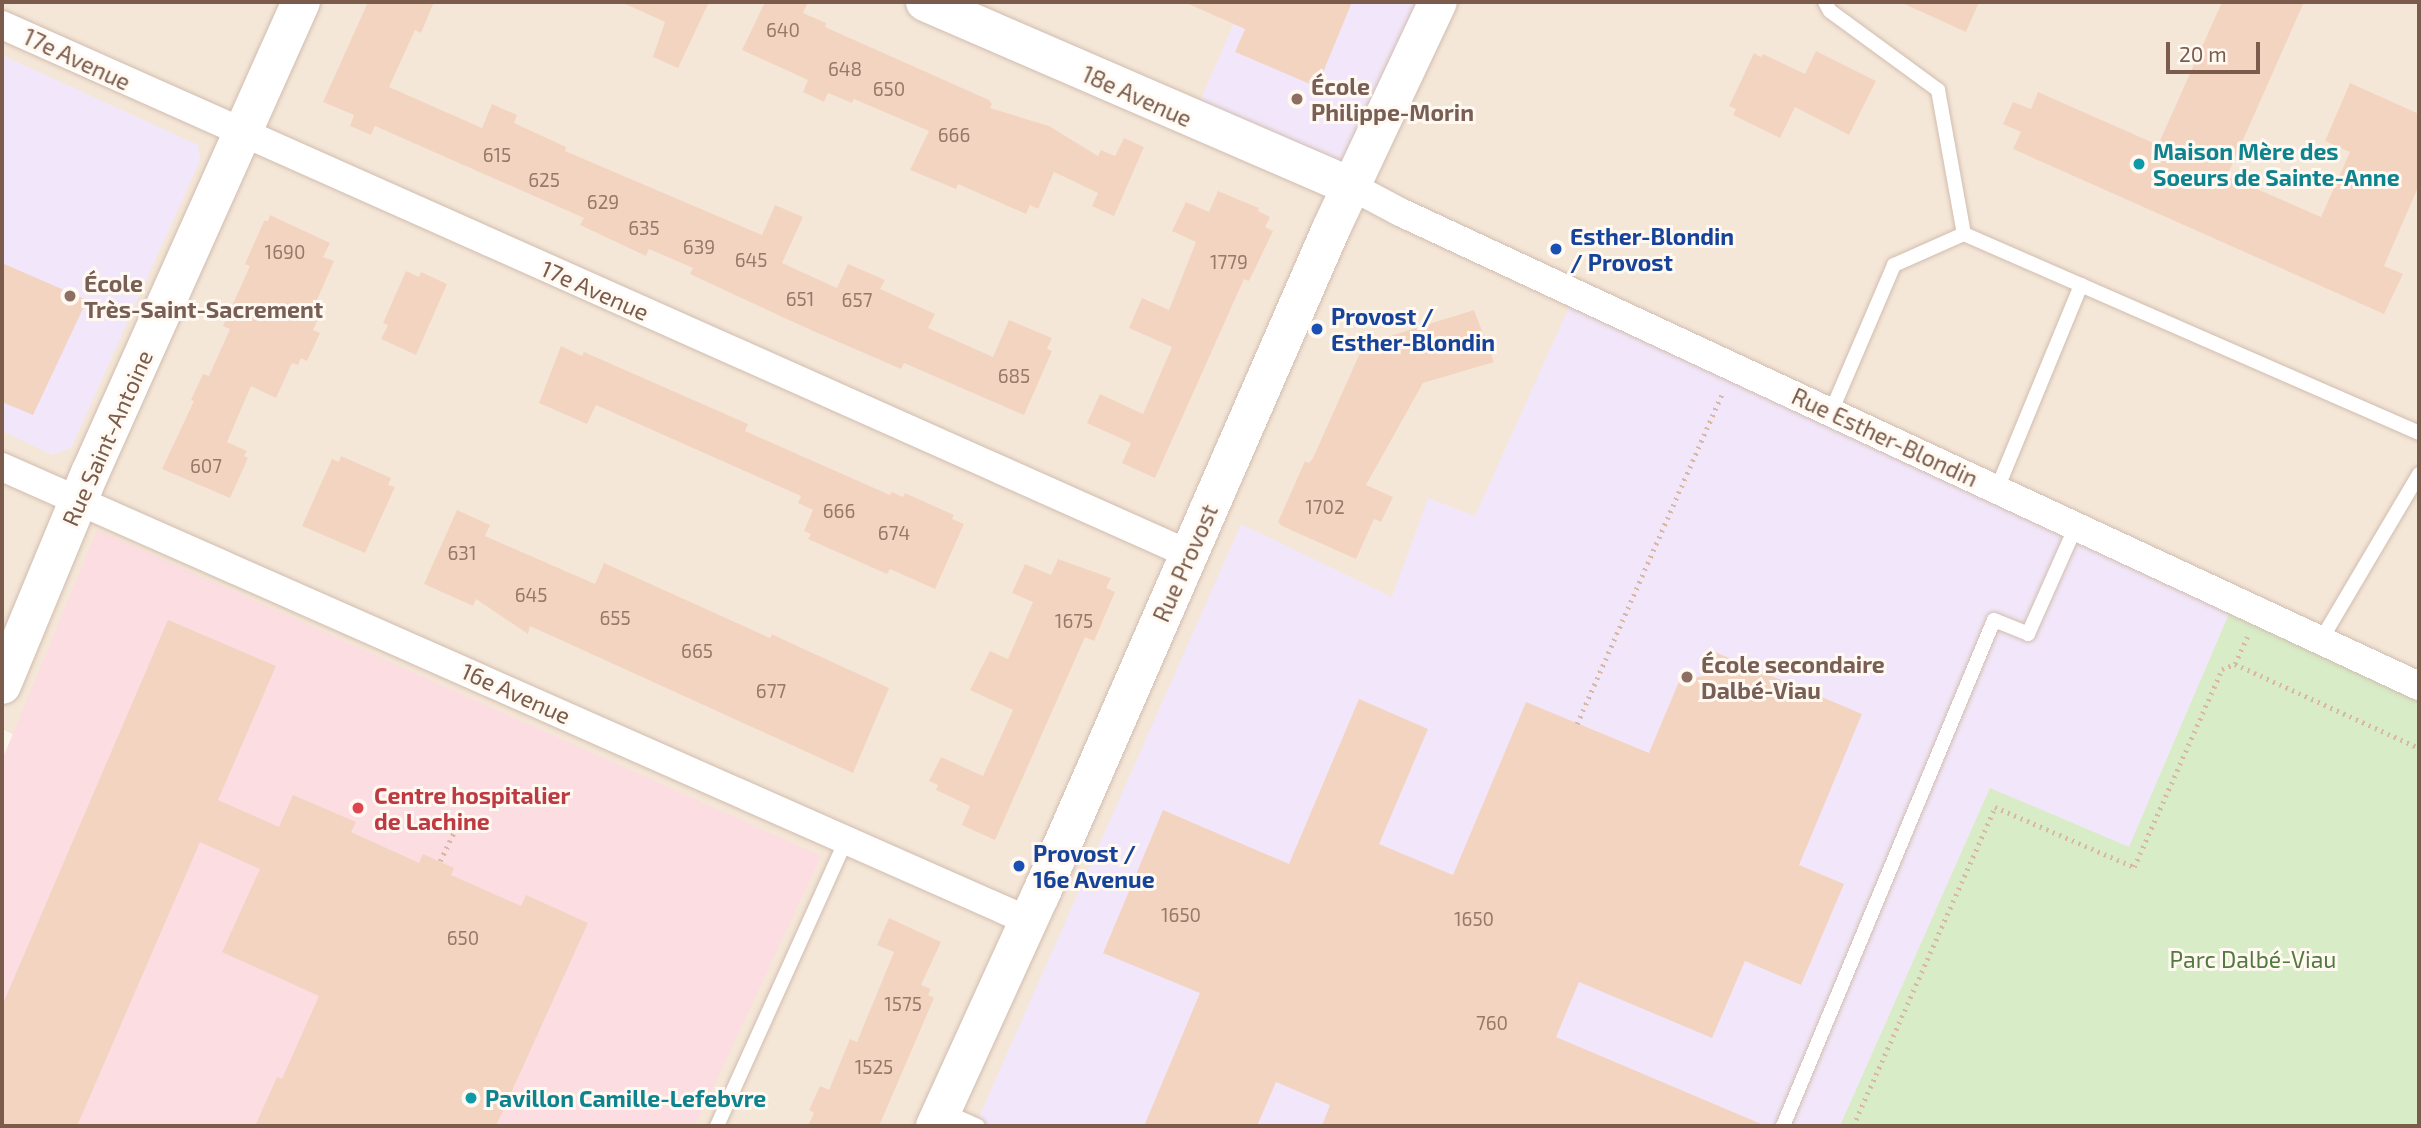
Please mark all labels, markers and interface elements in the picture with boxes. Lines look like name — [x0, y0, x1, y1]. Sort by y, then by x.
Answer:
house number: 640 — [766, 19, 800, 41]
street label: 17e Avenue — [19, 22, 135, 96]
scale bar — [2169, 28, 2264, 72]
text: 20 m — [2179, 41, 2227, 66]
house number: 648 — [828, 58, 862, 80]
street label: 18e Avenue — [1078, 59, 1196, 133]
place label: École Philippe-Morin — [1311, 72, 1474, 126]
house number: 650 — [873, 78, 905, 100]
marker: École Philippe-Morin — [1289, 91, 1305, 107]
house number: 666 — [938, 124, 970, 146]
place label: Maison Mère des Soeurs de Sainte-Anne — [2153, 137, 2400, 191]
house number: 615 — [483, 144, 511, 166]
marker: Maison Mère des Soeurs de Sainte-Anne — [2131, 156, 2147, 172]
house number: 625 — [528, 169, 560, 191]
house number: 629 — [587, 191, 619, 213]
house number: 635 — [628, 217, 660, 239]
place label: Esther-Blondin / Provost — [1570, 222, 1734, 276]
house number: 639 — [683, 236, 715, 258]
house number: 1690 — [265, 241, 305, 263]
marker: Esther-Blondin / Provost — [1548, 241, 1564, 257]
house number: 645 — [735, 249, 767, 271]
house number: 1779 — [1210, 251, 1248, 273]
street label: 17e Avenue — [537, 254, 653, 326]
place label: École Très-Saint-Sacrement — [84, 269, 323, 323]
marker: École Très-Saint-Sacrement — [62, 288, 78, 304]
house number: 651 — [786, 288, 814, 310]
house number: 657 — [842, 289, 872, 311]
place label: Provost / Esther-Blondin — [1331, 302, 1495, 356]
marker: Provost / Esther-Blondin — [1309, 321, 1325, 337]
street label: Rue Saint-Antoine — [56, 346, 158, 530]
house number: 685 — [998, 365, 1030, 387]
street label: Rue Esther-Blondin — [1788, 382, 1982, 492]
house number: 607 — [190, 455, 222, 477]
house number: 1702 — [1305, 496, 1345, 518]
house number: 666 — [823, 500, 855, 522]
street label: Rue Provost — [1147, 500, 1223, 626]
house number: 674 — [878, 522, 910, 544]
house number: 631 — [448, 542, 476, 564]
house number: 645 — [515, 584, 547, 606]
house number: 655 — [599, 607, 631, 629]
house number: 1675 — [1055, 610, 1093, 632]
house number: 665 — [681, 640, 713, 662]
place label: École secondaire Dalbé-Viau — [1701, 650, 1885, 704]
street label: 16e Avenue — [457, 657, 575, 729]
marker: École secondaire Dalbé-Viau — [1679, 669, 1695, 685]
house number: 677 — [756, 680, 786, 702]
place label: Centre hospitalier de Lachine — [374, 781, 570, 835]
marker: Centre hospitalier de Lachine — [348, 798, 368, 818]
place label: Provost / 16e Avenue — [1033, 839, 1155, 893]
marker: Provost / 16e Avenue — [1011, 858, 1027, 874]
house number: 1650 — [1161, 904, 1201, 926]
house number: 1650 — [1454, 908, 1494, 930]
house number: 650 — [447, 927, 479, 949]
park label: Parc Dalbé-Viau — [2170, 945, 2336, 973]
house number: 1575 — [884, 993, 922, 1015]
house number: 760 — [1476, 1012, 1508, 1034]
house number: 1525 — [855, 1056, 893, 1078]
place label: Pavillon Camille-Lefebvre — [485, 1084, 766, 1112]
marker: Pavillon Camille-Lefebvre — [463, 1090, 479, 1106]

